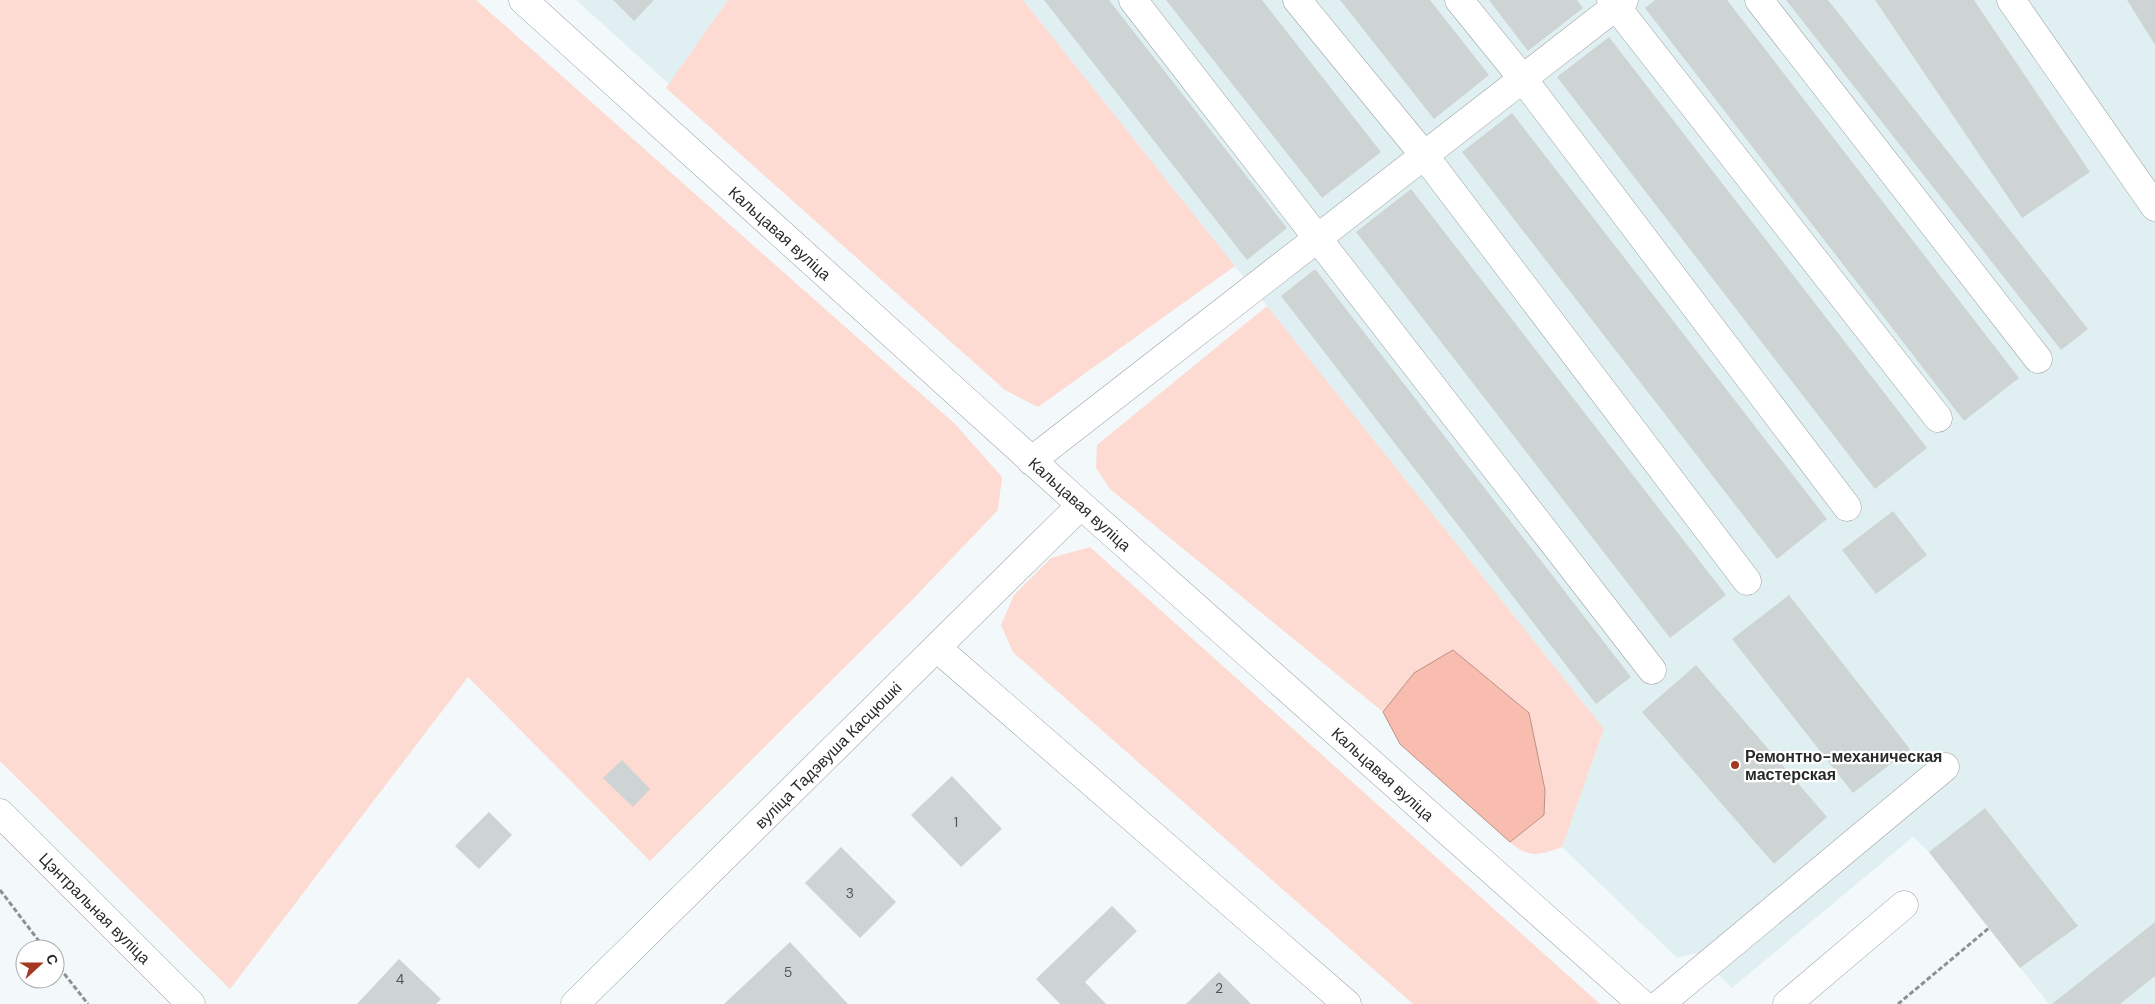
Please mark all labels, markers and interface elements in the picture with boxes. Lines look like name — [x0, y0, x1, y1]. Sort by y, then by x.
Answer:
street label: Кальцавая вуліца — [724, 182, 835, 285]
street label: Кальцавая вуліца — [1024, 453, 1135, 556]
street label: вуліца Тадэвуша Касцюшкі — [750, 677, 906, 833]
street label: Кальцавая вуліца — [1327, 723, 1438, 826]
place label: Ремонтно-механическая мастерская — [1745, 746, 1942, 785]
marker: Ремонтно-механическая мастерская — [1729, 759, 1741, 771]
house number: 1 — [954, 813, 958, 831]
street label: Цэнтральная вуліца — [35, 848, 155, 969]
house number: 3 — [846, 884, 854, 902]
north arrow — [15, 939, 65, 989]
text: С — [42, 951, 62, 967]
house number: 5 — [784, 963, 792, 981]
house number: 4 — [396, 970, 405, 988]
house number: 2 — [1215, 979, 1223, 997]

